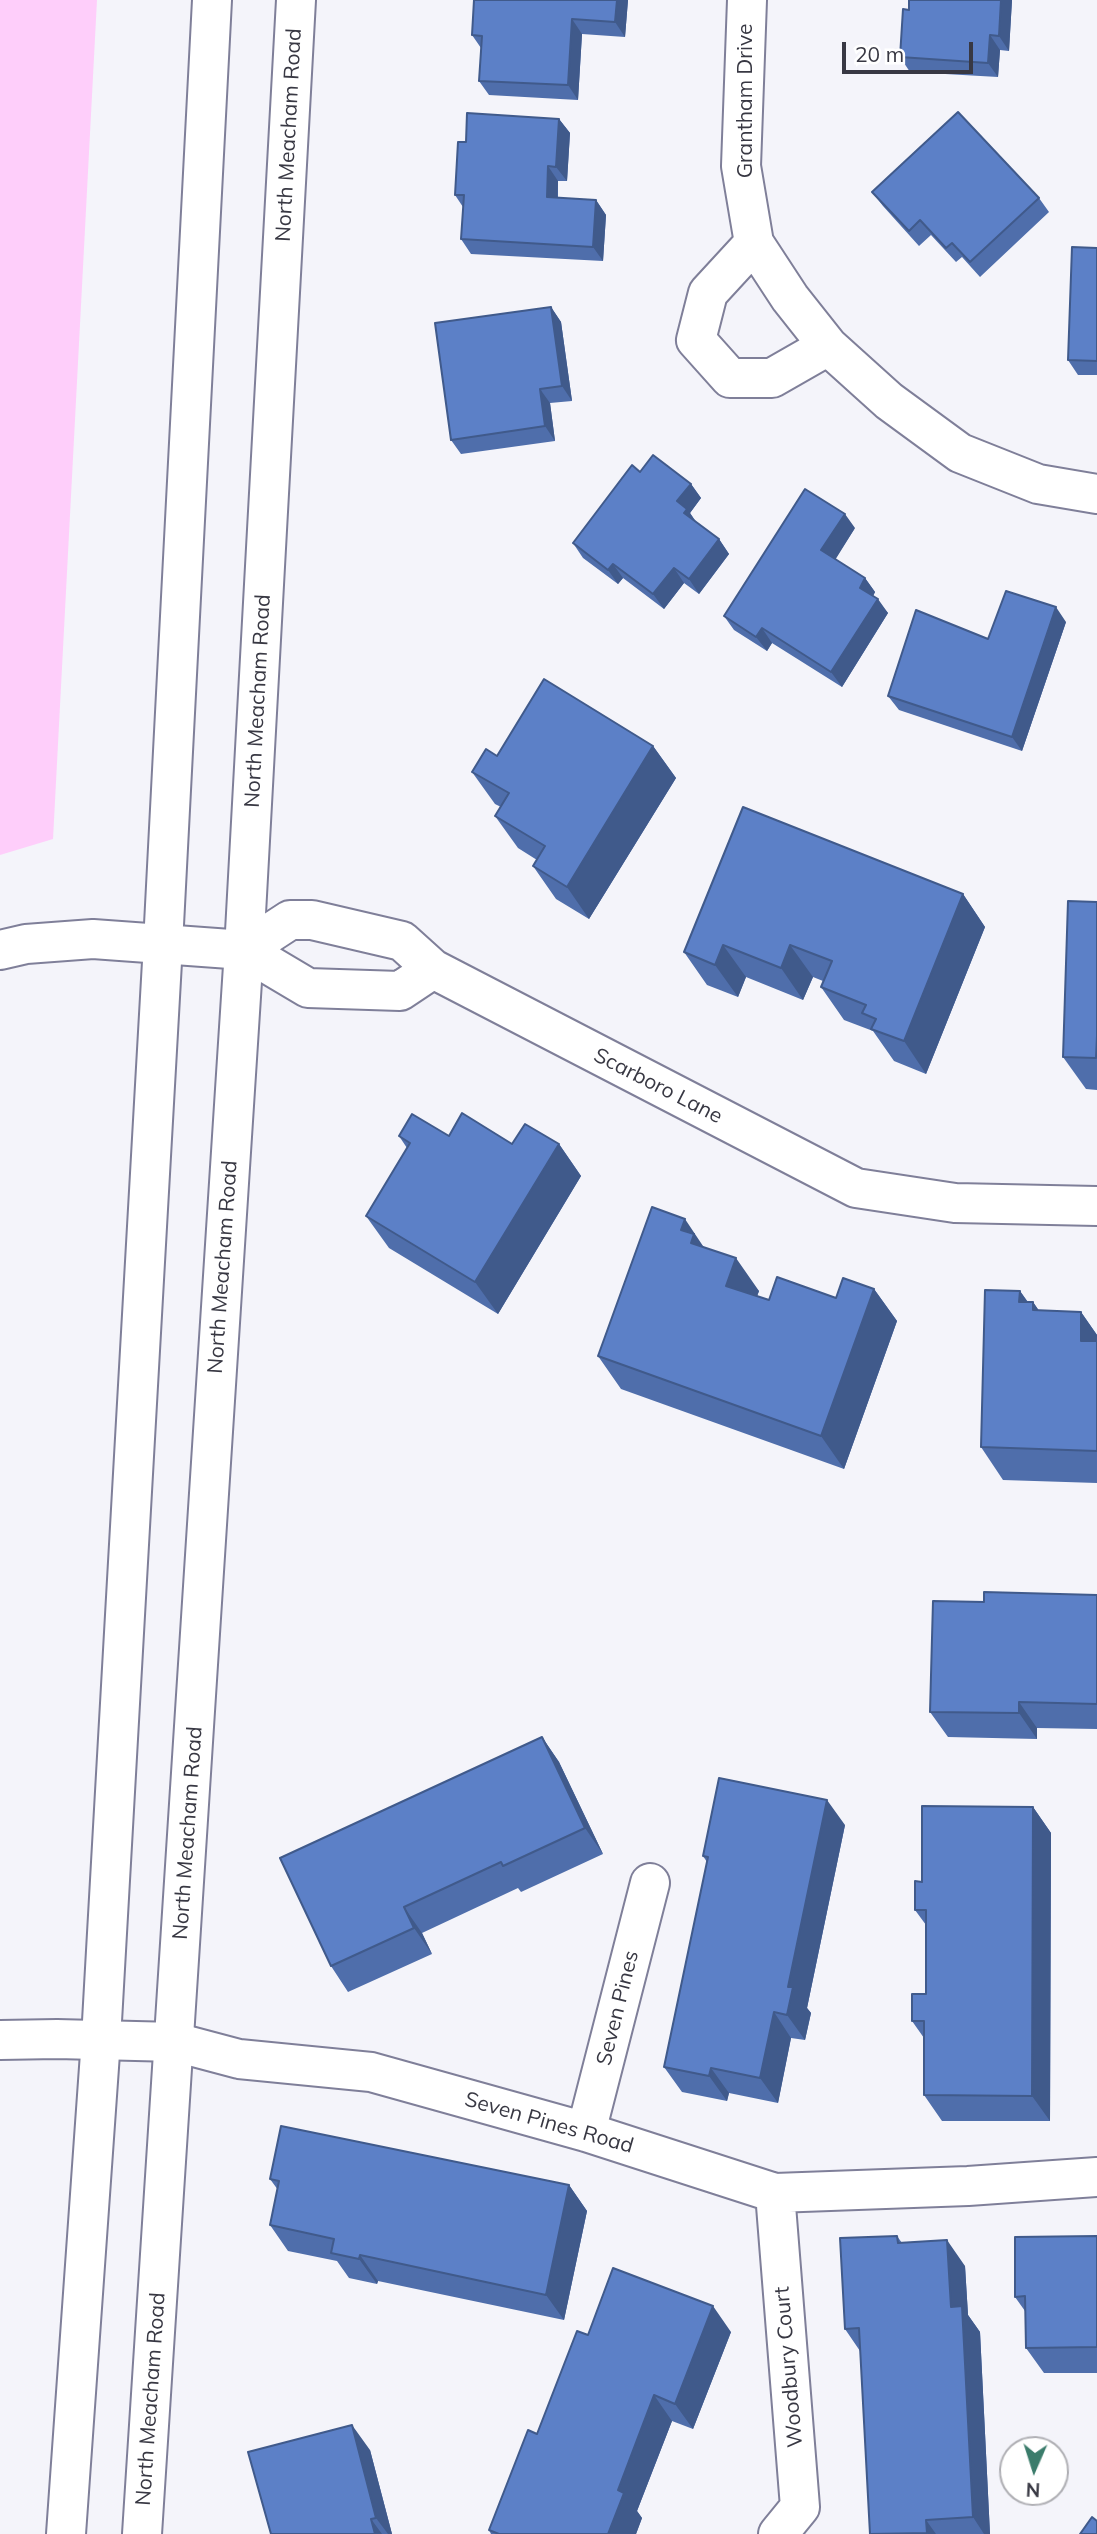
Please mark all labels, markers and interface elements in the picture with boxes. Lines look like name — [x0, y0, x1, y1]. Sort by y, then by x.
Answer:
street label: Grantham Drive — [733, 24, 759, 178]
street label: North Meacham Road — [271, 28, 307, 242]
scale bar — [845, 28, 976, 72]
text: 20 m — [855, 41, 904, 67]
street label: North Meacham Road — [240, 594, 276, 808]
street label: Scarboro Lane — [589, 1043, 727, 1129]
street label: North Meacham Road — [203, 1160, 243, 1374]
street label: North Meacham Road — [168, 1726, 208, 1940]
street label: Seven Pines — [592, 1948, 644, 2068]
street label: Seven Pines Road — [462, 2087, 636, 2159]
street label: Woodbury Court — [769, 2285, 809, 2449]
street label: North Meacham Road — [131, 2292, 171, 2506]
north arrow — [999, 2436, 1069, 2506]
text: N — [1025, 2478, 1041, 2502]

